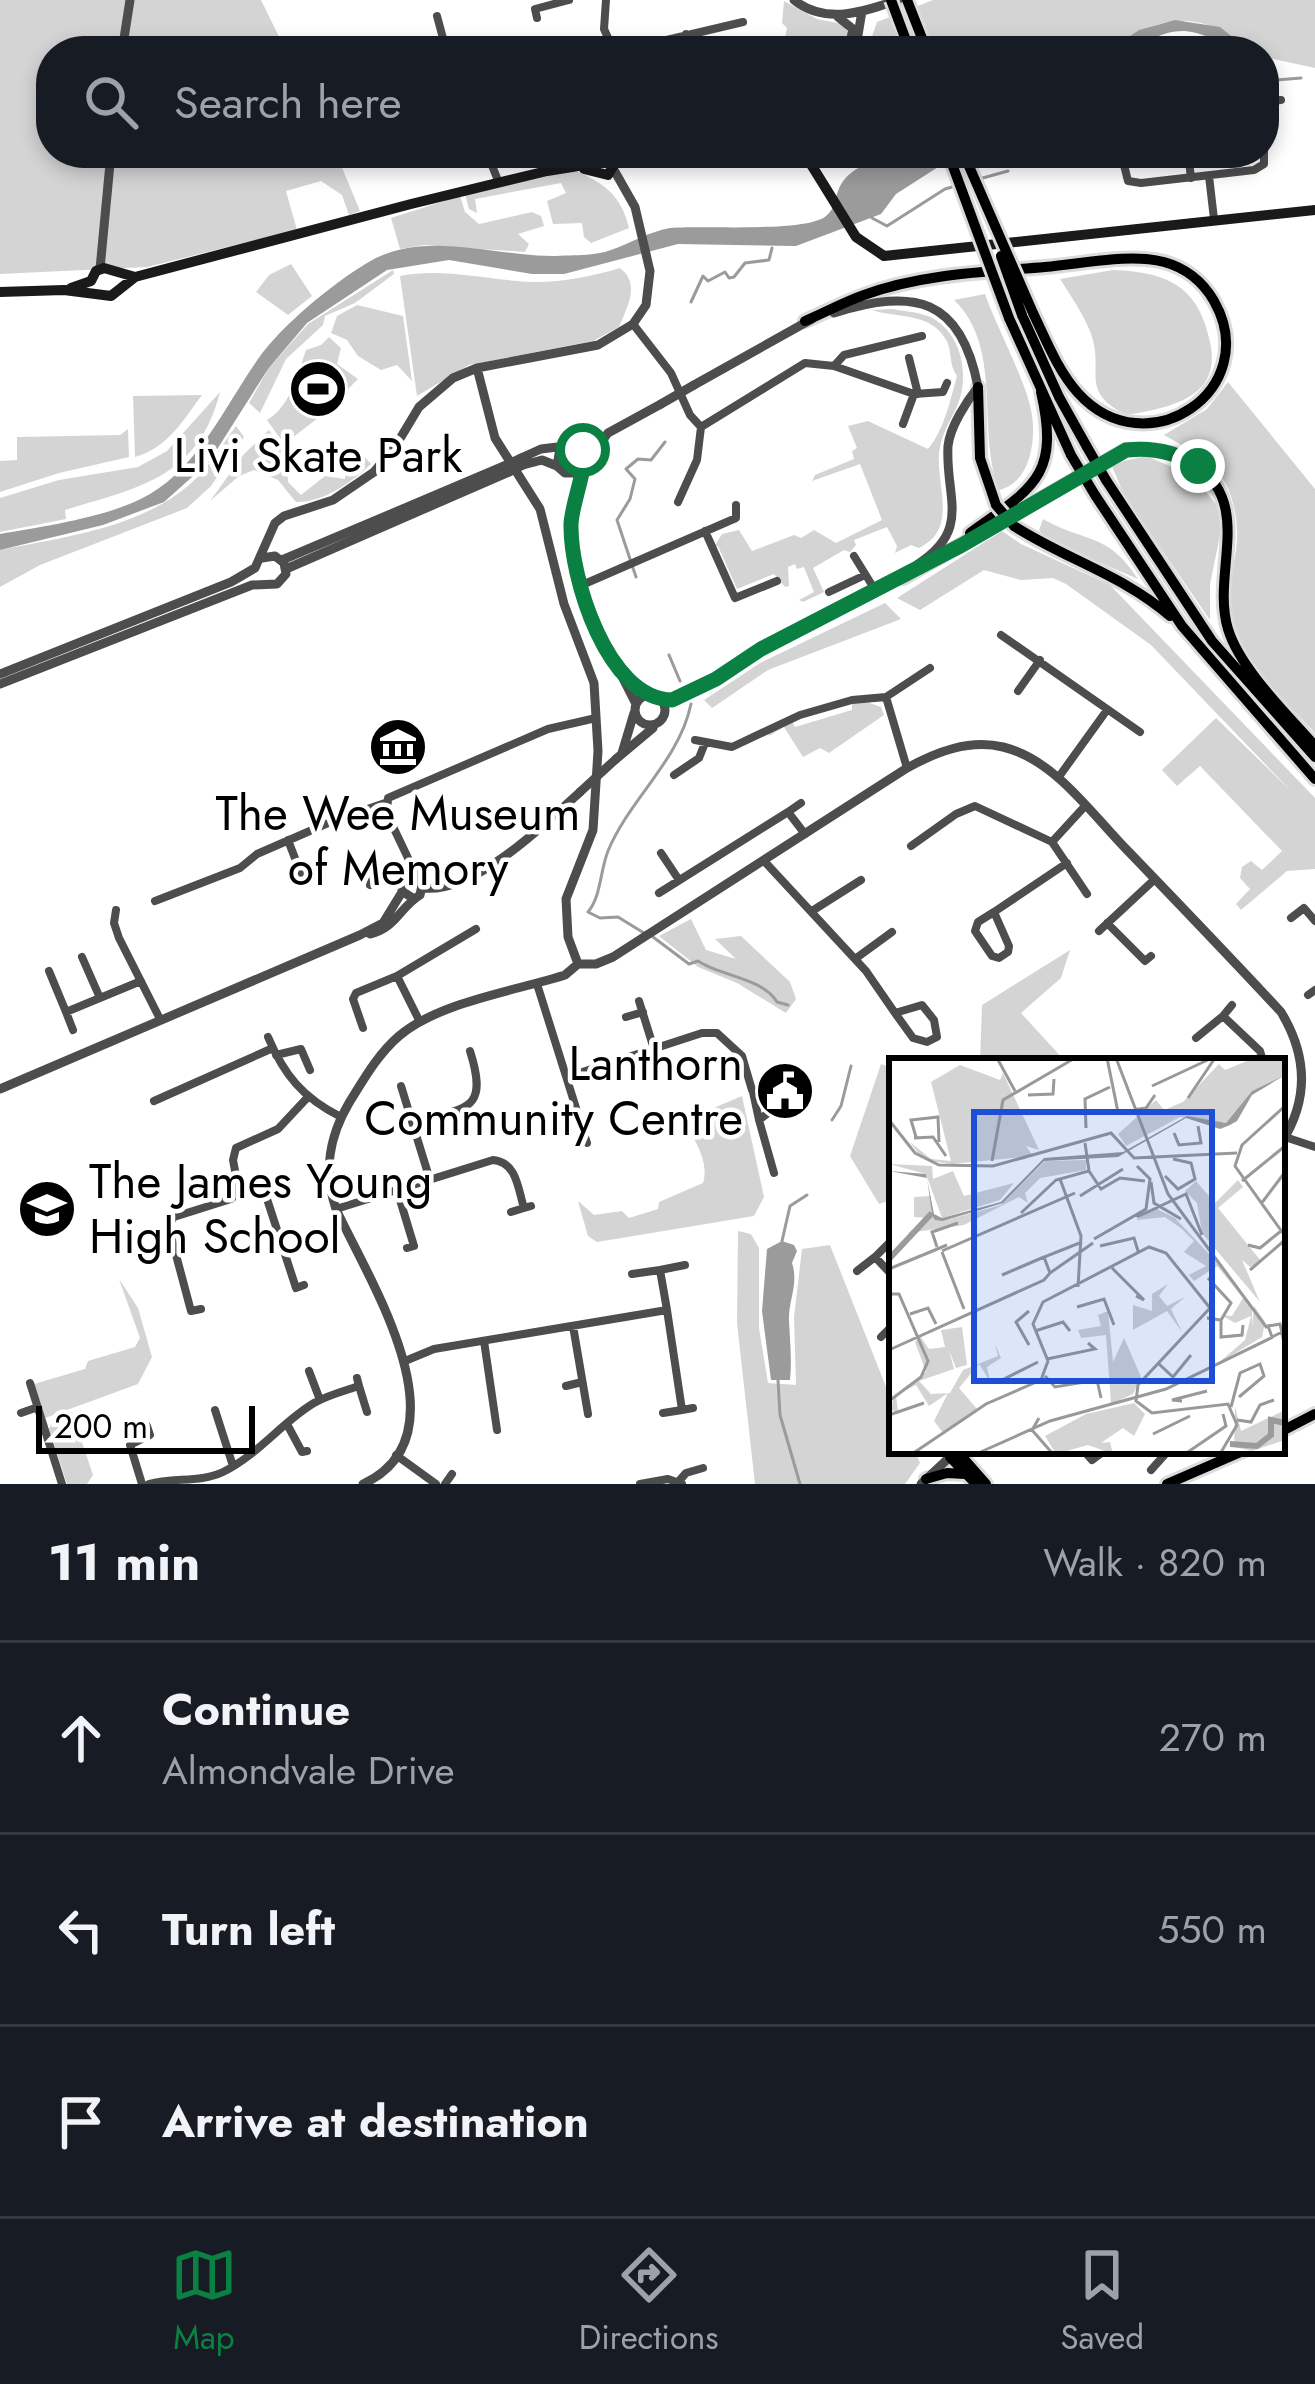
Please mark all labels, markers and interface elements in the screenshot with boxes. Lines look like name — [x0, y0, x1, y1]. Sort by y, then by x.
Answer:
search box — [36, 36, 1279, 168]
icon: search — [78, 69, 144, 135]
text: Search here — [174, 70, 402, 135]
sports icon: Livi Skate Park — [287, 358, 349, 420]
place label: Livi Skate Park — [174, 421, 463, 490]
route start — [556, 423, 610, 477]
route end — [1171, 439, 1225, 493]
museum icon: The Wee Museum of Memory — [367, 716, 429, 778]
place label: The Wee Museum of Memory — [216, 779, 580, 903]
place label: Lanthorn Community Centre — [364, 1029, 743, 1153]
inset map — [889, 1058, 1285, 1454]
public building icon: Lanthorn Community Centre — [754, 1060, 816, 1122]
place label: The James Young High School — [89, 1147, 432, 1271]
school or university icon: The James Young High School — [16, 1178, 78, 1240]
scale bar — [36, 1400, 255, 1453]
text: 200 m — [54, 1403, 148, 1450]
text: 11 min — [48, 1525, 200, 1599]
text: Walk · 820 m — [1043, 1534, 1267, 1591]
text: Continue — [162, 1677, 350, 1742]
icon: ahead — [48, 1705, 114, 1771]
text: 270 m — [1159, 1709, 1267, 1766]
text: Almondvale Drive — [162, 1742, 455, 1799]
icon: left — [48, 1897, 114, 1963]
text: Turn left — [162, 1897, 335, 1962]
text: 550 m — [1157, 1901, 1267, 1958]
icon: arrive — [48, 2089, 114, 2155]
text: Arrive at destination — [162, 2089, 589, 2154]
tab: Map — [171, 2242, 237, 2361]
tab: Directions — [579, 2242, 719, 2361]
tab: Saved — [1060, 2242, 1144, 2361]

